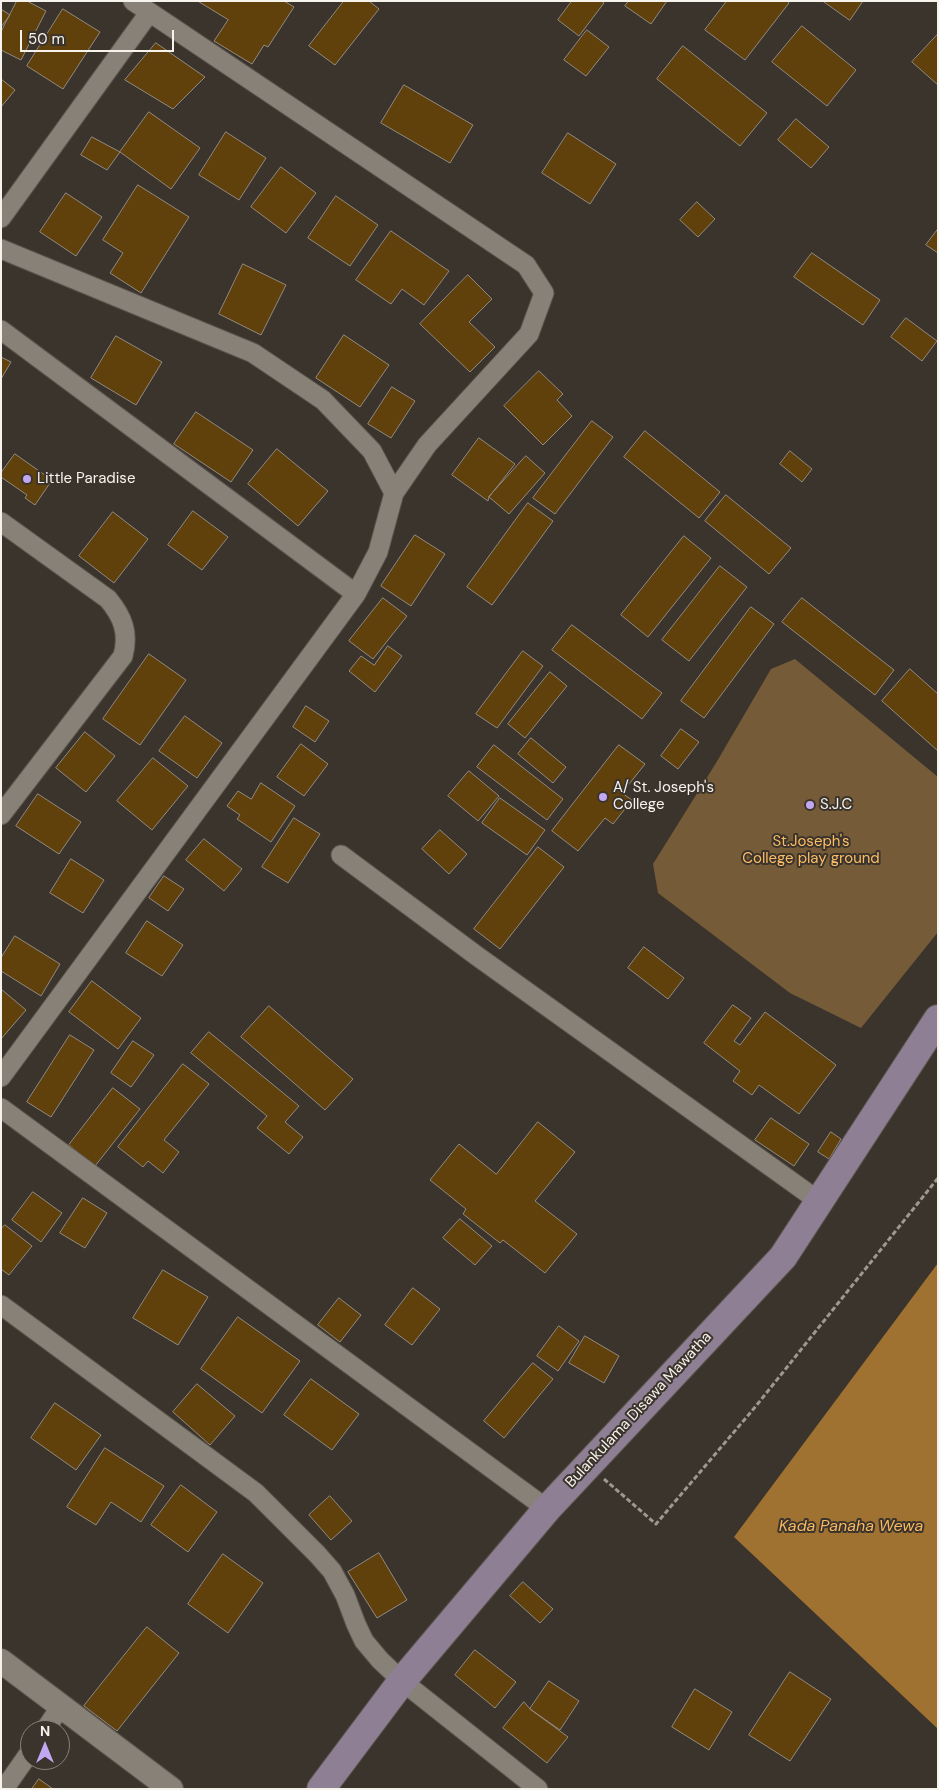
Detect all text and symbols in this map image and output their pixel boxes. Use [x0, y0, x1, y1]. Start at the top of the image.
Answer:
scale bar [22, 20, 176, 52]
text: 50 m [28, 29, 65, 49]
place label: Little Paradise [37, 470, 135, 488]
marker: Little Paradise [21, 473, 33, 485]
place label: A/ St. Joseph's College [613, 779, 714, 814]
marker: A/ St. Joseph's College [597, 791, 609, 803]
place label: S.J.C [820, 796, 852, 814]
marker: S.J.C [804, 799, 816, 811]
park label: St.Joseph's College play ground [742, 833, 880, 868]
street label: Bulankulama Disawa Mawatha [562, 1328, 716, 1492]
water label: Kada Panaha Wewa [779, 1517, 923, 1537]
north arrow [20, 1720, 70, 1770]
text: N [40, 1722, 50, 1740]

